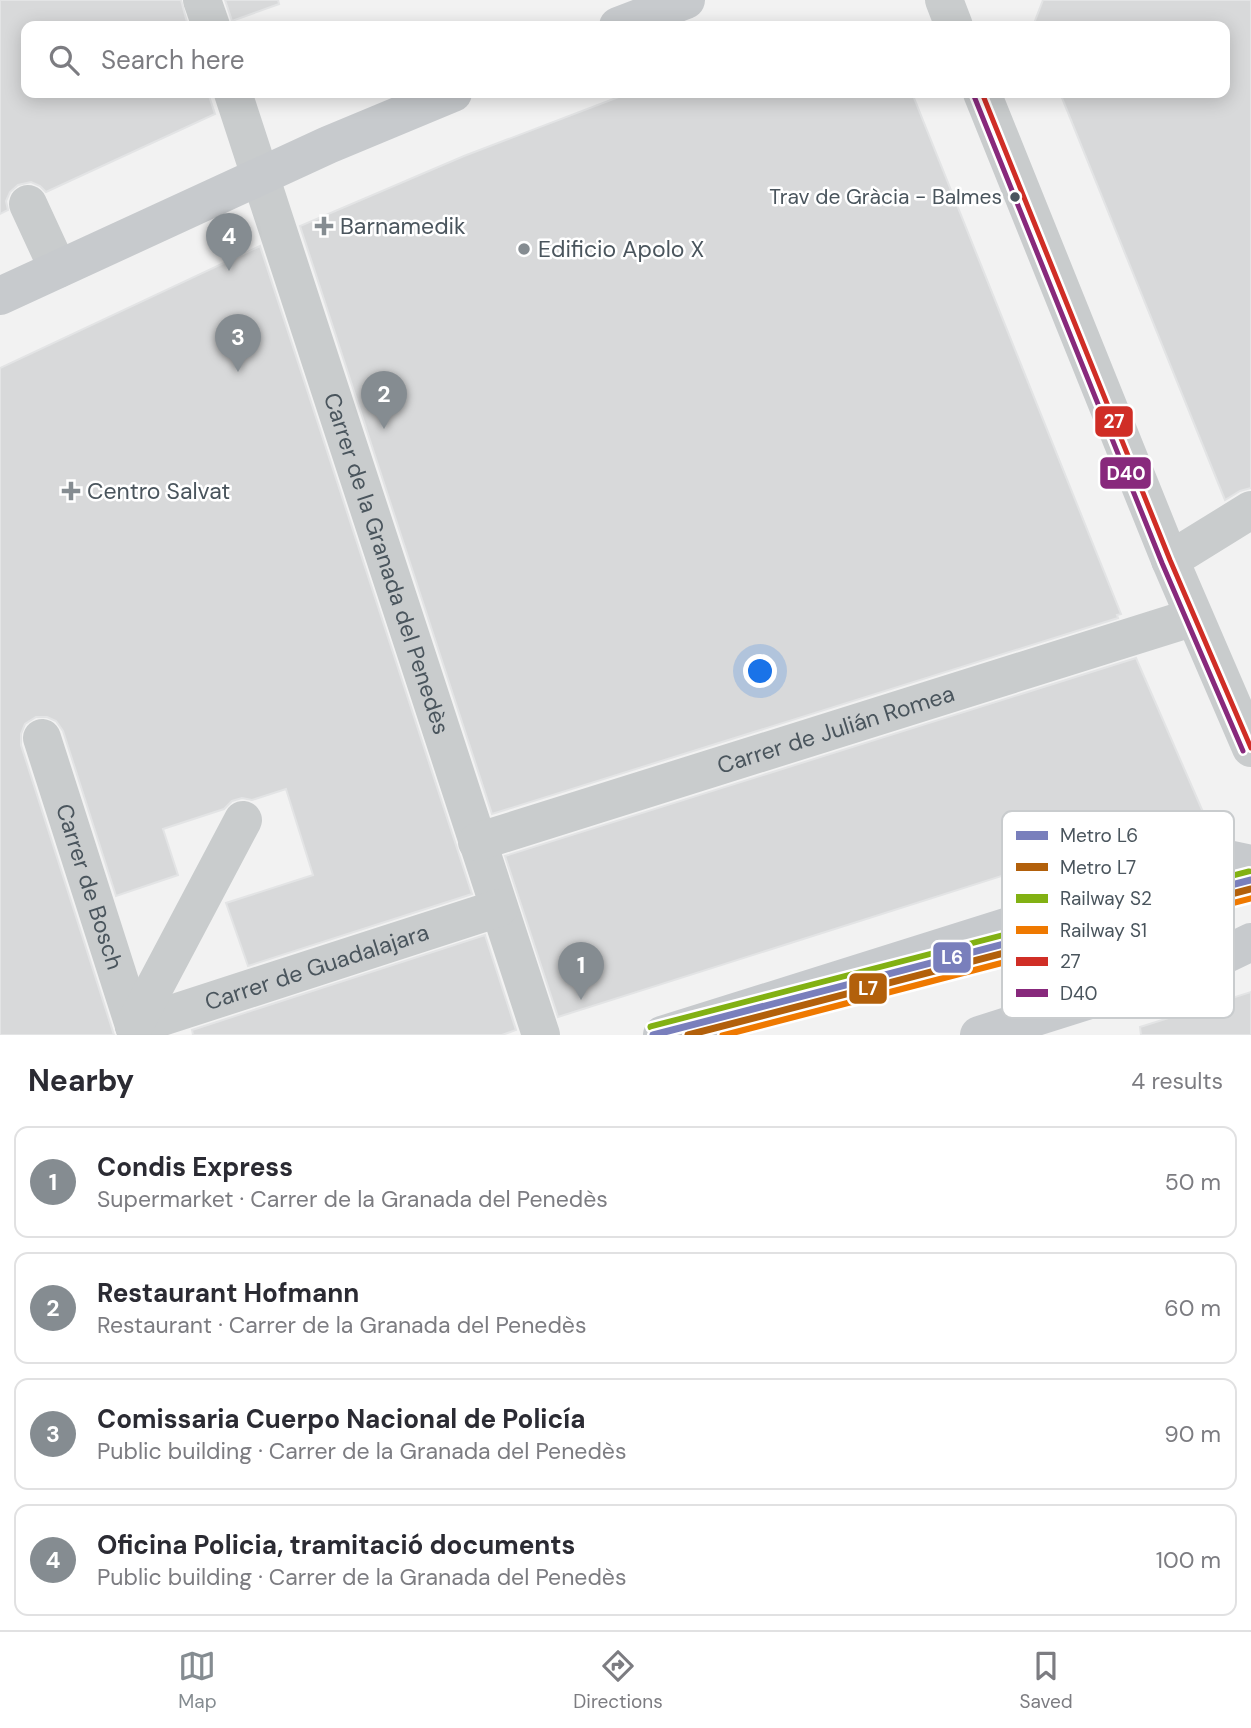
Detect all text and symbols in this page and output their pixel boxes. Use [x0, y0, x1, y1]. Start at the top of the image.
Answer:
search box [21, 21, 1230, 98]
icon: search [45, 41, 83, 79]
text: Search here [101, 43, 244, 77]
place label: Trav de Gràcia - Balmes [769, 183, 1002, 211]
marker: Trav de Gràcia - Balmes [1008, 190, 1022, 204]
place label: Barnamedik [340, 211, 466, 241]
pin: 4 [206, 213, 252, 271]
marker: Barnamedik [314, 216, 334, 236]
place label: Edificio Apolo X [538, 234, 704, 264]
marker: Edificio Apolo X [516, 241, 532, 257]
pin: 3 [215, 314, 261, 372]
pin: 2 [361, 371, 407, 429]
street label: Carrer de la Granada del Penedès [317, 389, 457, 738]
line badge: 27 [1094, 405, 1134, 438]
text: 27 [1103, 409, 1125, 434]
line badge: D40 [1099, 456, 1152, 490]
text: D40 [1106, 461, 1146, 486]
place label: Centro Salvat [87, 476, 230, 506]
marker: Centro Salvat [61, 481, 81, 501]
your location [743, 654, 777, 688]
street label: Carrer de Julián Romea [713, 678, 958, 781]
street label: Carrer de Bosch [49, 800, 130, 973]
legend [1002, 811, 1234, 1018]
text: Metro L6 [1060, 823, 1138, 848]
text: Metro L7 [1060, 855, 1136, 880]
text: Railway S2 [1060, 886, 1152, 911]
street label: Carrer de Guadalajara [201, 917, 433, 1017]
text: Railway S1 [1060, 918, 1147, 943]
line badge: L6 [932, 941, 972, 974]
pin: 1 [558, 942, 604, 1000]
text: L6 [941, 945, 963, 970]
text: 27 [1060, 949, 1081, 974]
line badge: L7 [848, 972, 888, 1005]
text: L7 [858, 976, 878, 1001]
text: D40 [1060, 981, 1098, 1006]
text: Nearby [28, 1061, 134, 1100]
text: 4 results [1131, 1066, 1223, 1096]
text: Condis Express [97, 1150, 293, 1184]
text: 1 [49, 1167, 57, 1197]
text: 50 m [1165, 1167, 1221, 1197]
text: Supermarket · Carrer de la Granada del Penedès [97, 1184, 608, 1214]
text: Restaurant Hofmann [97, 1276, 359, 1310]
text: 2 [46, 1293, 60, 1323]
text: 60 m [1164, 1293, 1221, 1323]
text: Restaurant · Carrer de la Granada del Penedès [97, 1310, 586, 1340]
text: Comissaria Cuerpo Nacional de Policía [97, 1402, 585, 1436]
text: 3 [46, 1419, 60, 1449]
text: 90 m [1164, 1419, 1221, 1449]
text: Public building · Carrer de la Granada del Penedès [97, 1436, 626, 1466]
text: Oficina Policia, tramitació documents [97, 1528, 575, 1562]
text: 4 [46, 1545, 60, 1575]
text: 100 m [1156, 1545, 1221, 1575]
text: Public building · Carrer de la Granada del Penedès [97, 1562, 626, 1592]
tab: Map [178, 1647, 217, 1714]
tab: Directions [573, 1647, 663, 1714]
tab: Saved [1019, 1647, 1073, 1714]

